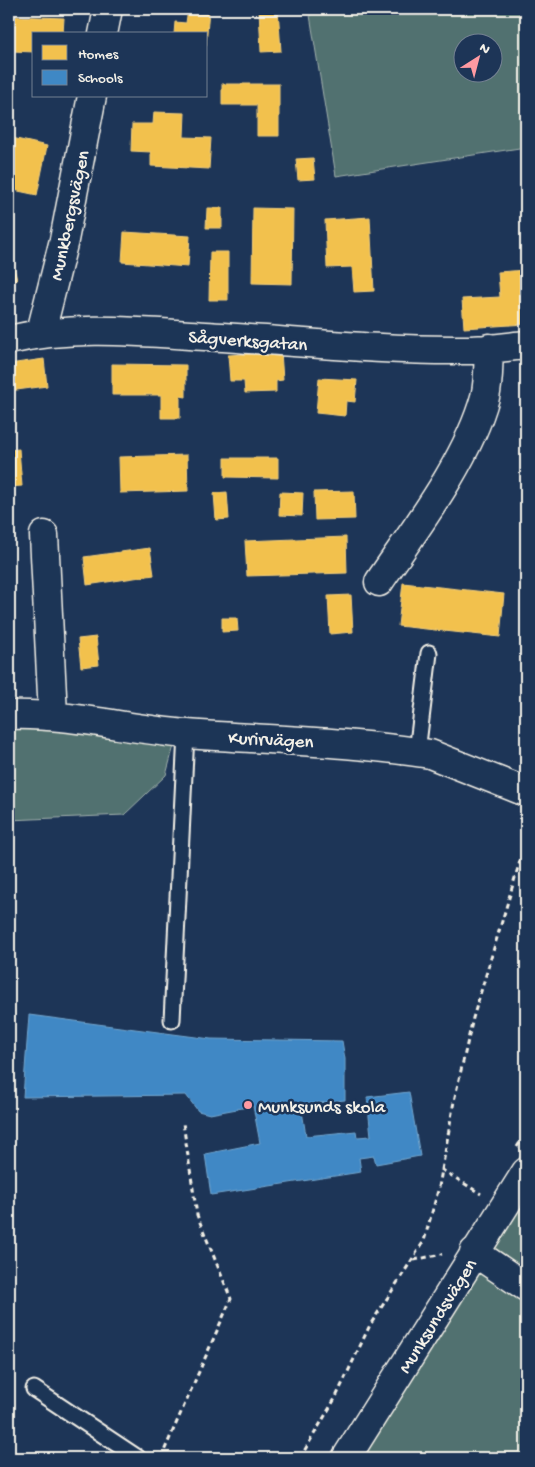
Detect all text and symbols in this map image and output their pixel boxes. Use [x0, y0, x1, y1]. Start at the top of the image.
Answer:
legend [32, 32, 208, 98]
north arrow [452, 32, 502, 82]
text: N [475, 40, 493, 59]
text: Homes [78, 46, 119, 64]
text: Schools [78, 70, 123, 88]
street label: Munkbergsvägen [46, 149, 96, 283]
street label: Sågverksgatan [187, 327, 308, 358]
street label: Kurirvägen [228, 728, 314, 755]
place label: Munksunds skola [258, 1097, 387, 1120]
marker: Munksunds skola [242, 1099, 254, 1111]
street label: Munksundsvägen [394, 1255, 483, 1379]

